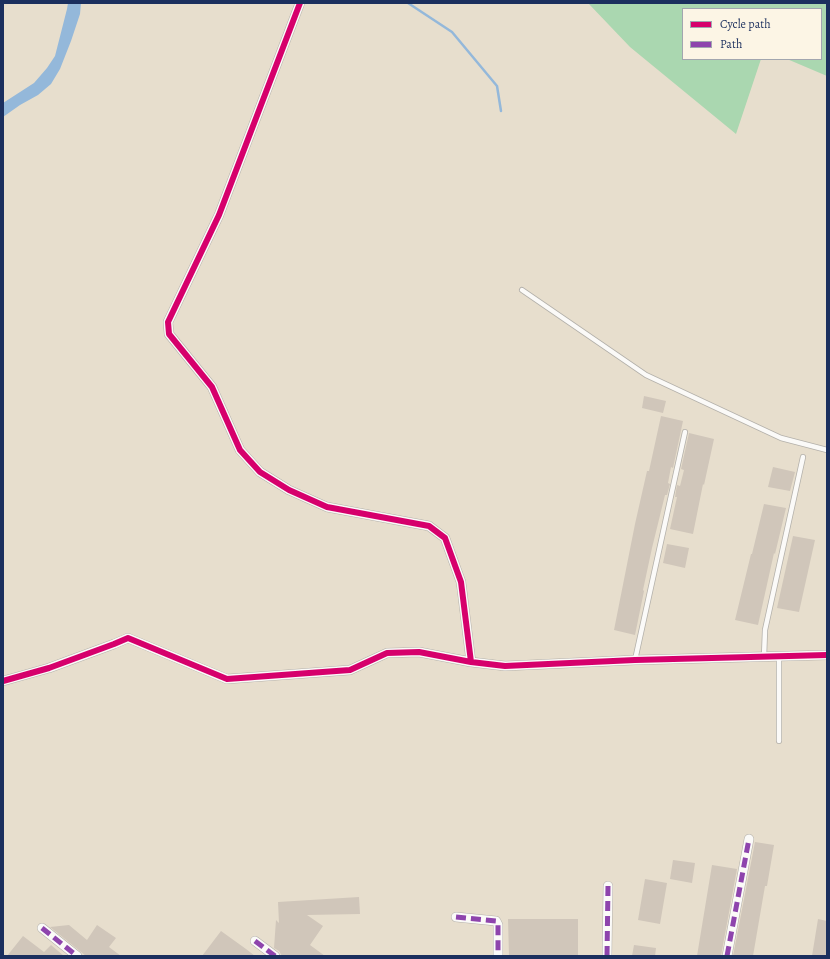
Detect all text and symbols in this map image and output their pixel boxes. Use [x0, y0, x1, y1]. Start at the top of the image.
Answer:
legend [682, 8, 822, 60]
text: Cycle path [720, 16, 771, 32]
text: Path [720, 36, 742, 52]

